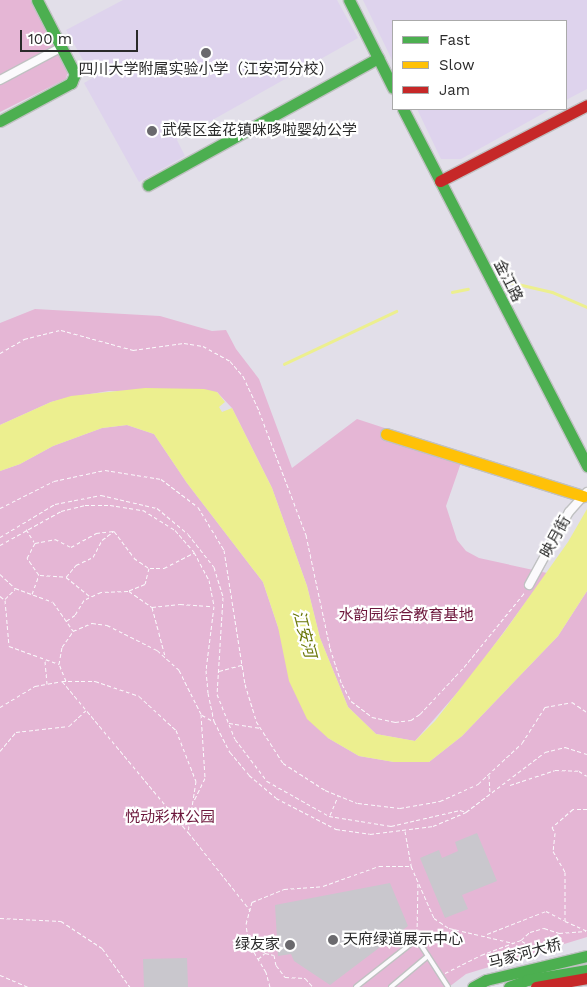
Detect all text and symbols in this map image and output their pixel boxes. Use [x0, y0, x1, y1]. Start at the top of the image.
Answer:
scale bar [22, 20, 140, 52]
legend [392, 20, 567, 110]
text: 100 m [28, 30, 72, 48]
text: Fast [439, 31, 470, 49]
marker: 四川大学附属实验小学（江安河分校） [200, 47, 212, 59]
text: Slow [439, 56, 475, 74]
place label: 四川大学附属实验小学（江安河分校） [79, 61, 333, 79]
text: Jam [439, 81, 470, 99]
place label: 武侯区金花镇咪哆啦婴幼公学 [162, 122, 357, 140]
marker: 武侯区金花镇咪哆啦婴幼公学 [146, 125, 158, 137]
street label: 金江路 [490, 257, 526, 305]
street label: 映月街 [537, 513, 575, 561]
park label: 水韵园综合教育基地 [339, 607, 473, 625]
water label: 江安河 [289, 608, 319, 660]
park label: 悦动彩林公园 [125, 809, 215, 827]
place label: 天府绿道展示中心 [343, 931, 463, 949]
marker: 天府绿道展示中心 [327, 934, 339, 946]
place label: 绿友家 [235, 936, 280, 954]
street label: 马家河大桥 [486, 936, 564, 972]
marker: 绿友家 [284, 939, 296, 951]

